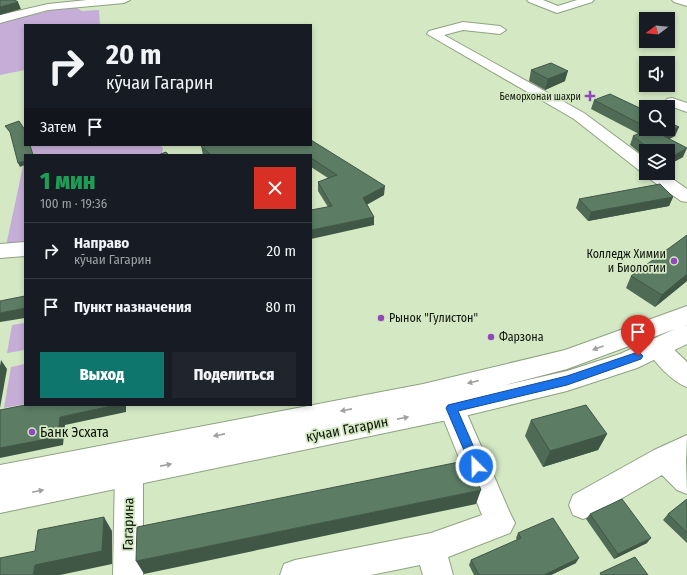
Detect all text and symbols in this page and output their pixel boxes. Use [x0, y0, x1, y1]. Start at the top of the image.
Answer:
north arrow [639, 12, 675, 48]
map controls [639, 12, 675, 180]
text: 20 m [106, 38, 161, 71]
icon: right [40, 40, 92, 92]
button: sound [639, 56, 675, 92]
text: кӯчаи Гагарин [106, 72, 213, 94]
marker: Беморхонаи шахри [584, 90, 596, 102]
place label: Беморхонаи шахри [500, 91, 581, 103]
button: search [639, 100, 675, 136]
icon: arrive [84, 116, 106, 138]
text: Затем [40, 118, 76, 136]
button: layers [639, 144, 675, 180]
text: 1 мин [40, 167, 95, 195]
button: close [254, 167, 296, 209]
text: 100 m · 19:36 [40, 196, 107, 211]
text: Направо [74, 234, 129, 252]
icon: right [40, 240, 62, 262]
text: 20 m [267, 242, 296, 260]
place label: Колледж Химии и Биологии [586, 247, 666, 275]
text: кӯчаи Гагарин [74, 252, 152, 267]
marker: Колледж Химии и Биологии [669, 256, 679, 266]
icon: arrive [40, 296, 62, 318]
text: Пункт назначения [74, 298, 192, 316]
text: 80 m [266, 298, 296, 316]
place label: Рынок "Гулистон" [389, 311, 478, 325]
marker: Рынок "Гулистон" [376, 313, 386, 323]
pin [621, 315, 655, 356]
icon: arrive [627, 321, 649, 343]
place label: Фарзона [499, 330, 544, 344]
marker: Фарзона [486, 332, 496, 342]
one-way arrow [592, 345, 604, 351]
button: Выход [40, 352, 164, 398]
button: Поделиться [172, 352, 296, 398]
one-way arrow [467, 380, 479, 386]
one-way arrow [340, 407, 352, 413]
street label: кӯчаи Гагарин [304, 413, 390, 446]
one-way arrow [397, 414, 409, 420]
place label: Банк Эсхата [40, 424, 109, 441]
marker: Банк Эсхата [27, 427, 37, 437]
one-way arrow [213, 433, 225, 439]
position arrow [455, 445, 497, 487]
one-way arrow [159, 462, 172, 468]
one-way arrow [32, 488, 44, 494]
street label: Гагарина [120, 497, 137, 551]

